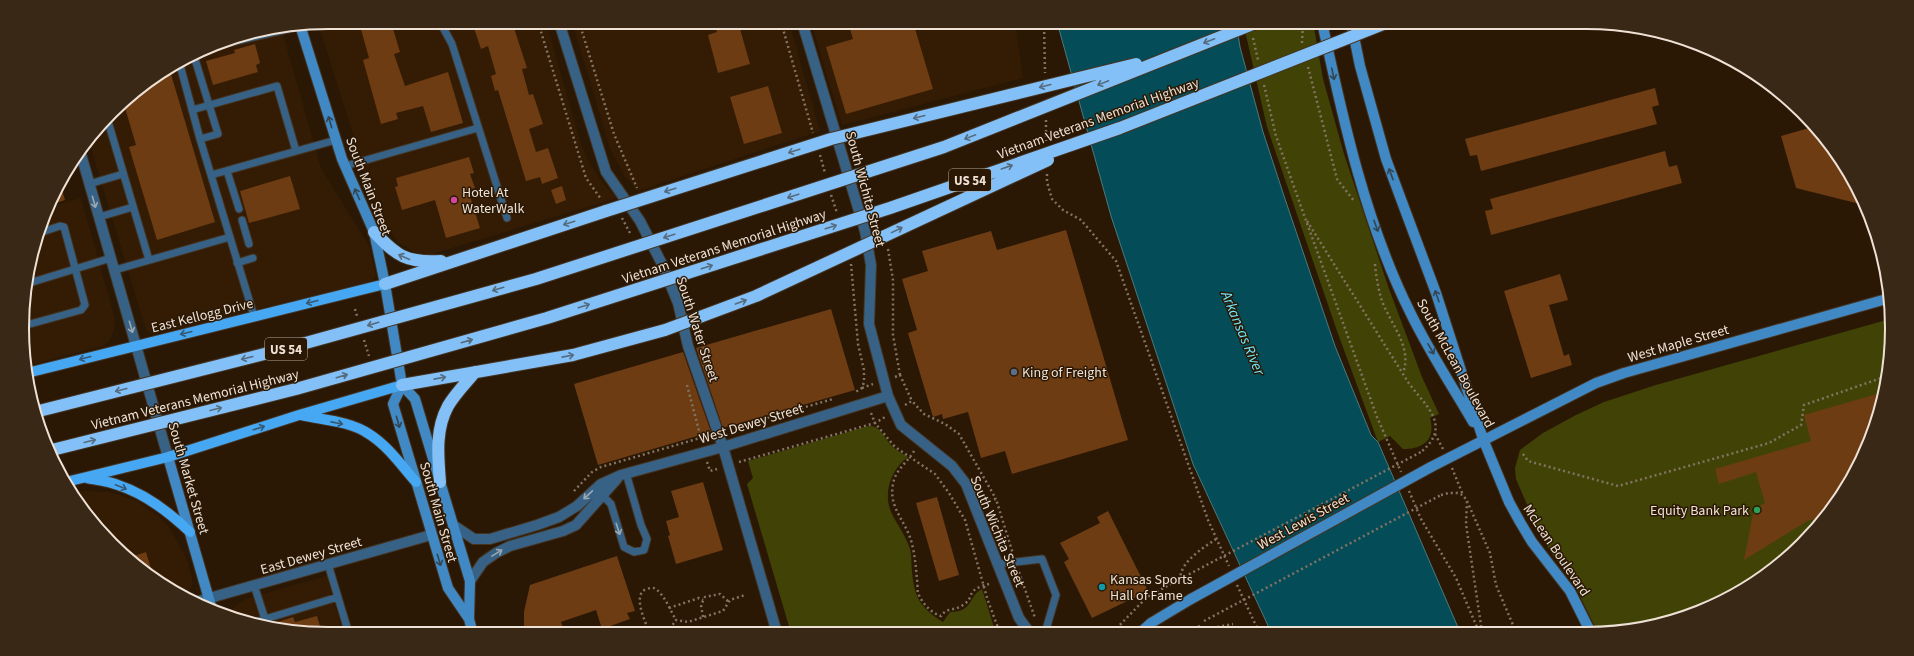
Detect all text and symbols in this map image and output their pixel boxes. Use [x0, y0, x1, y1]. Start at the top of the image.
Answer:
one-way arrow [1203, 38, 1215, 46]
one-way arrow [1329, 67, 1337, 80]
street label: Vietnam Veterans Memorial Highway [995, 73, 1202, 165]
one-way arrow [1098, 80, 1110, 88]
one-way arrow [1039, 83, 1052, 90]
one-way arrow [913, 114, 926, 121]
one-way arrow [326, 116, 333, 129]
street label: South Wichita Street [840, 129, 890, 250]
street label: South Main Street [340, 134, 396, 239]
one-way arrow [964, 134, 976, 142]
one-way arrow [787, 148, 800, 155]
one-way arrow [1001, 163, 1014, 170]
one-way arrow [1387, 168, 1395, 180]
road number: US 54 [949, 169, 991, 191]
place label: Hotel At WaterWalk [462, 183, 524, 219]
one-way arrow [663, 187, 676, 194]
one-way arrow [353, 188, 360, 200]
one-way arrow [787, 193, 800, 200]
one-way arrow [91, 195, 98, 208]
marker: Hotel At WaterWalk [449, 195, 459, 205]
street label: Vietnam Veterans Memorial Highway [620, 204, 829, 289]
one-way arrow [1372, 219, 1380, 231]
one-way arrow [562, 220, 575, 227]
one-way arrow [825, 223, 838, 230]
one-way arrow [891, 226, 903, 233]
one-way arrow [663, 233, 676, 240]
one-way arrow [399, 252, 411, 260]
one-way arrow [701, 263, 714, 270]
street label: South Water Street [671, 274, 724, 385]
one-way arrow [492, 286, 505, 293]
water label: Arkansas River [1215, 287, 1270, 379]
one-way arrow [1433, 289, 1440, 302]
street label: East Kellogg Drive [149, 294, 255, 338]
street label: South McLean Boulevard [1411, 295, 1499, 432]
one-way arrow [735, 297, 747, 305]
one-way arrow [306, 299, 319, 306]
one-way arrow [577, 302, 590, 309]
one-way arrow [128, 320, 135, 333]
street label: West Maple Street [1625, 320, 1731, 368]
one-way arrow [367, 321, 380, 328]
one-way arrow [180, 330, 193, 337]
one-way arrow [460, 337, 473, 344]
road number: US 54 [265, 338, 307, 360]
one-way arrow [1427, 343, 1435, 355]
one-way arrow [561, 351, 574, 359]
one-way arrow [79, 355, 92, 362]
one-way arrow [241, 355, 254, 363]
place label: King of Freight [1022, 363, 1107, 383]
street label: Vietnam Veterans Memorial Highway [89, 364, 302, 435]
marker: King of Freight [1009, 367, 1019, 377]
one-way arrow [335, 372, 348, 379]
one-way arrow [433, 374, 446, 382]
one-way arrow [115, 387, 128, 394]
street label: West Dewey Street [697, 399, 806, 449]
one-way arrow [209, 405, 222, 412]
one-way arrow [395, 415, 402, 428]
one-way arrow [330, 419, 343, 427]
street label: South Market Street [162, 420, 214, 537]
one-way arrow [252, 424, 265, 431]
one-way arrow [83, 436, 96, 444]
street label: South Main Street [414, 460, 462, 565]
street label: South Wichita Street [965, 473, 1030, 590]
one-way arrow [115, 483, 127, 491]
street label: West Lewis Street [1254, 488, 1353, 555]
one-way arrow [583, 490, 593, 500]
street label: McLean Boulevard [1518, 500, 1594, 601]
place label: Equity Bank Park [1650, 501, 1749, 521]
marker: Equity Bank Park [1752, 505, 1762, 515]
one-way arrow [615, 522, 622, 535]
street label: East Dewey Street [258, 532, 365, 580]
one-way arrow [491, 549, 503, 557]
one-way arrow [436, 553, 443, 566]
place label: Kansas Sports Hall of Fame [1110, 570, 1193, 606]
marker: Kansas Sports Hall of Fame [1097, 582, 1107, 592]

